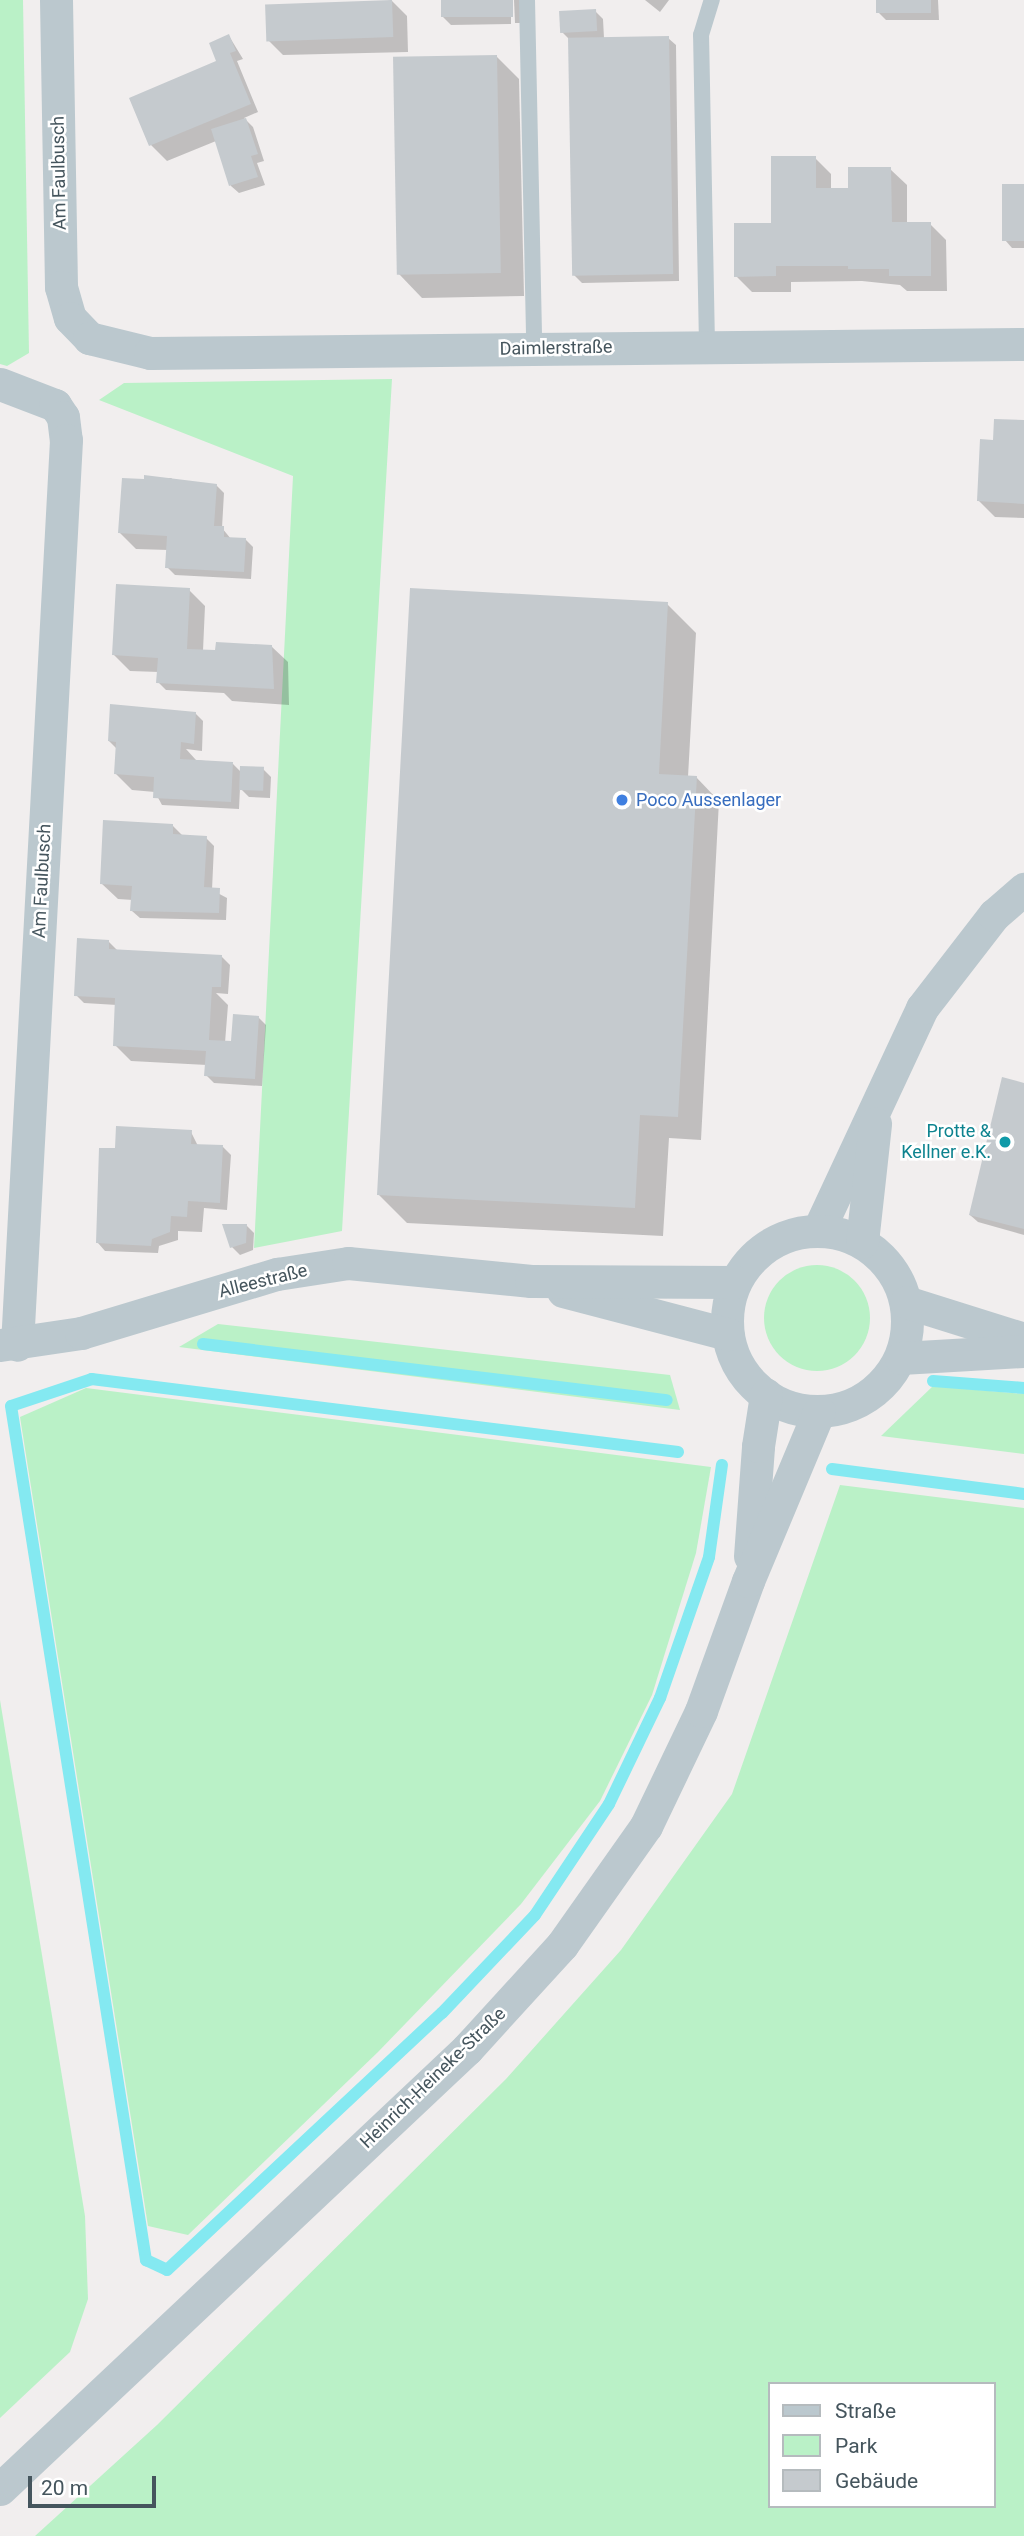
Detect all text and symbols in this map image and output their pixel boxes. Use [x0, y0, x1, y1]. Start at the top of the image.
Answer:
street label: Am Faulbusch [47, 116, 71, 230]
street label: Daimlerstraße [499, 336, 613, 360]
place label: Poco Aussenlager [636, 789, 781, 811]
marker: Poco Aussenlager [614, 792, 630, 808]
street label: Am Faulbusch [28, 823, 56, 939]
place label: Protte & Kellner e.K. [901, 1121, 991, 1164]
marker: Protte & Kellner e.K. [997, 1134, 1013, 1150]
street label: Alleestraße [216, 1260, 310, 1302]
street label: Heinrich-Heineke-Straße [356, 2003, 510, 2153]
legend [768, 2382, 996, 2508]
text: Straße [835, 2399, 896, 2423]
text: Park [835, 2434, 877, 2458]
scale bar [32, 2462, 159, 2506]
text: Gebäude [835, 2469, 918, 2493]
text: 20 m [41, 2476, 88, 2500]

